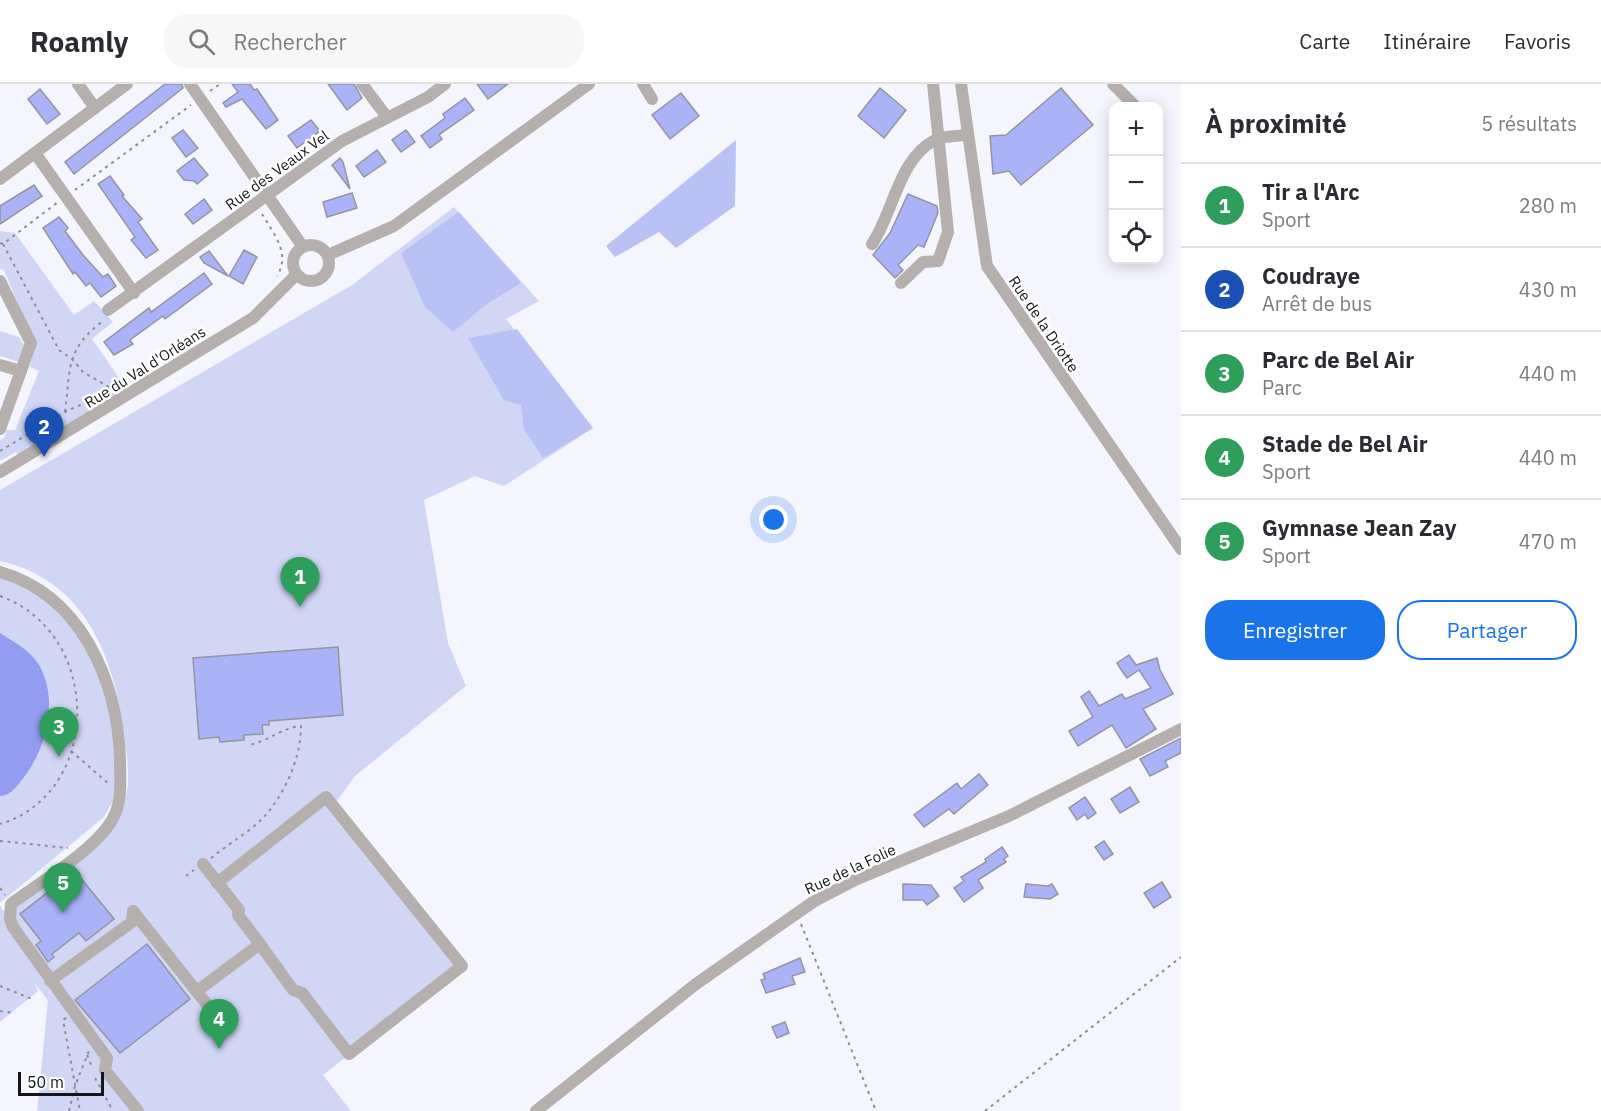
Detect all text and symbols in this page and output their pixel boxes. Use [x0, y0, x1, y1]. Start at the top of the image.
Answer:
search box [164, 14, 584, 68]
text: Roamly [30, 23, 128, 60]
icon: search [185, 25, 218, 58]
text: Rechercher [233, 27, 347, 56]
text: Carte [1299, 27, 1350, 55]
text: Itinéraire [1383, 27, 1471, 55]
text: Favoris [1504, 27, 1571, 55]
map controls [1109, 102, 1163, 264]
button: + [1109, 102, 1163, 156]
text: À proximité [1205, 106, 1347, 140]
text: 5 résultats [1481, 110, 1577, 137]
street label: Rue des Veaux Vel [222, 126, 332, 214]
button: − [1109, 156, 1163, 210]
text: Tir a l'Arc [1262, 177, 1360, 206]
text: 1 [1219, 192, 1231, 219]
text: 280 m [1519, 192, 1577, 219]
text: Sport [1262, 206, 1311, 233]
button: locate [1109, 210, 1163, 264]
text: Coudraye [1262, 261, 1360, 290]
street label: Rue de la Driotte [1005, 272, 1083, 376]
text: 2 [1219, 276, 1231, 303]
text: 430 m [1519, 276, 1577, 303]
text: Arrêt de bus [1262, 290, 1372, 317]
street label: Rue du Val d'Orléans [81, 322, 209, 412]
text: Parc de Bel Air [1262, 345, 1414, 374]
text: 3 [1219, 360, 1231, 387]
text: 440 m [1519, 360, 1577, 387]
text: Parc [1262, 374, 1302, 401]
pin: 2 [24, 408, 63, 457]
text: Stade de Bel Air [1262, 429, 1428, 458]
text: 4 [1219, 444, 1231, 471]
text: 440 m [1519, 444, 1577, 471]
text: Sport [1262, 458, 1311, 485]
your location [759, 505, 788, 534]
text: Gymnase Jean Zay [1262, 513, 1456, 542]
text: 5 [1219, 528, 1231, 555]
text: 470 m [1519, 528, 1577, 555]
text: Sport [1262, 542, 1311, 569]
pin: 1 [280, 558, 320, 607]
button: Enregistrer [1205, 600, 1385, 660]
button: Partager [1397, 600, 1577, 660]
pin: 3 [40, 708, 78, 757]
street label: Rue de la Folie [801, 840, 899, 898]
pin: 5 [44, 864, 82, 913]
pin: 4 [200, 1000, 238, 1049]
scale bar [18, 1069, 104, 1096]
text: 50 m [27, 1072, 64, 1092]

